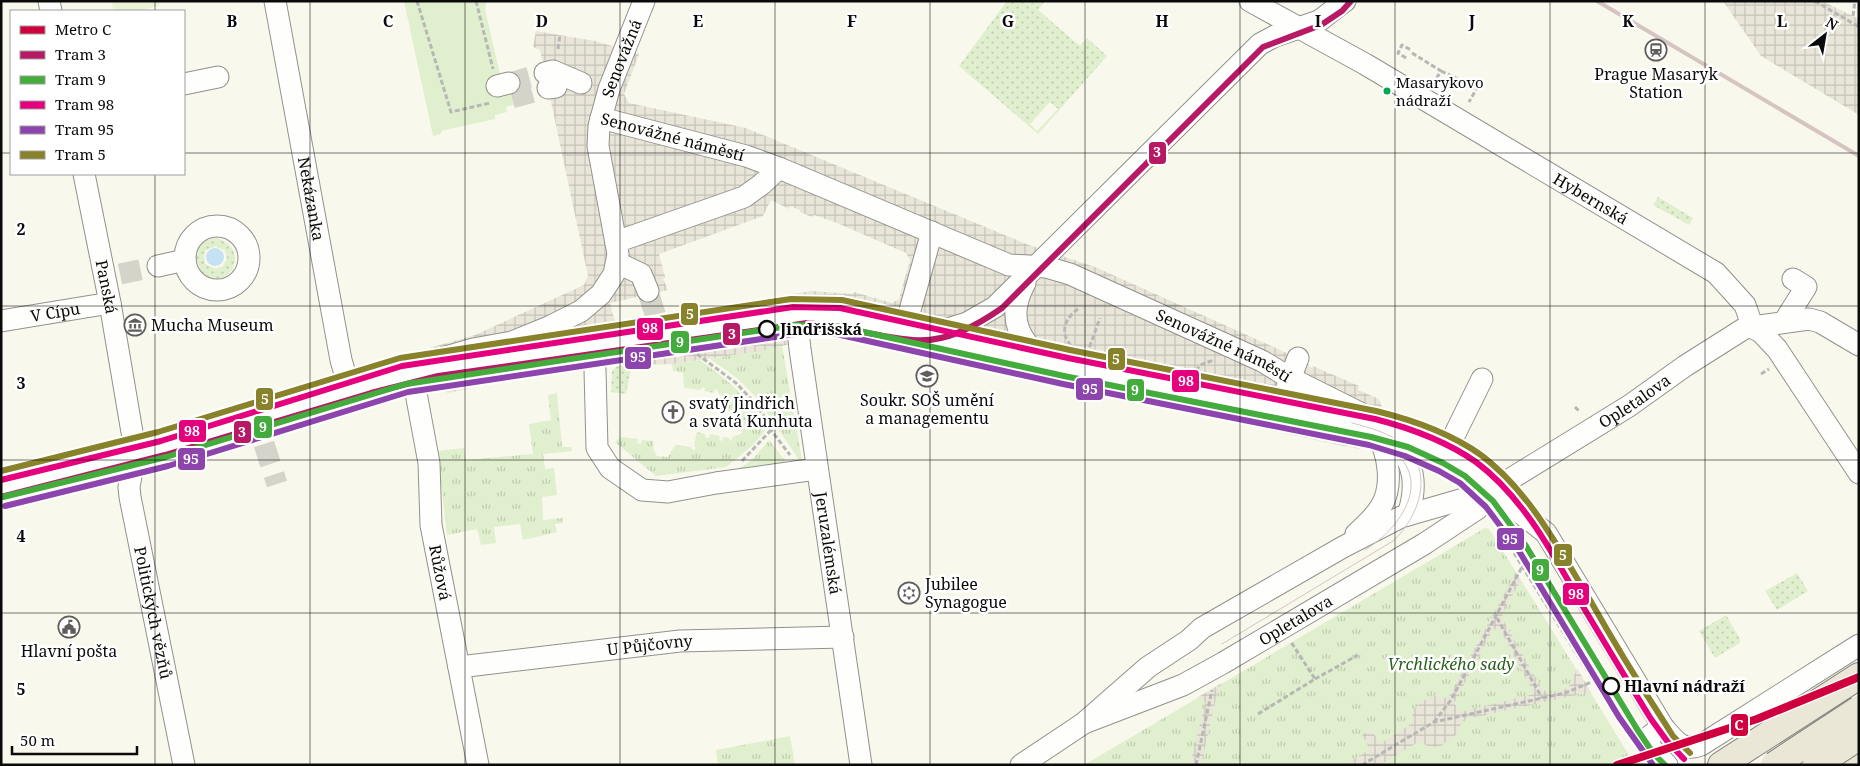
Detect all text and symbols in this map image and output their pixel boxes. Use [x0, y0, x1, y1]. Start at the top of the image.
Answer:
legend [10, 10, 185, 175]
text: B [227, 10, 238, 32]
text: C [383, 10, 394, 32]
text: D [536, 10, 548, 32]
text: E [693, 10, 703, 32]
text: F [847, 10, 857, 32]
text: G [1002, 10, 1014, 32]
text: H [1155, 10, 1169, 32]
text: I [1315, 10, 1321, 32]
text: J [1468, 10, 1476, 32]
text: K [1622, 10, 1634, 32]
text: L [1777, 10, 1787, 32]
north arrow [1800, 10, 1850, 60]
text: N [1822, 12, 1842, 34]
street label: Senovážná [596, 16, 647, 100]
text: Metro C [55, 19, 111, 39]
station icon: Prague Masaryk Station [1644, 38, 1668, 62]
text: Tram 3 [55, 44, 106, 64]
place label: Prague Masaryk Station [1594, 63, 1718, 103]
text: Tram 9 [55, 69, 106, 89]
place label: Masarykovo nádraží [1396, 72, 1484, 110]
marker: Masarykovo nádraží [1382, 86, 1392, 96]
text: Tram 98 [55, 94, 114, 114]
street label: Senovážné náměstí [599, 107, 747, 166]
text: Tram 95 [55, 119, 114, 139]
line badge: 3 [1148, 141, 1167, 165]
text: 3 [1153, 142, 1161, 161]
text: Tram 5 [55, 144, 106, 164]
street label: Nekázanka [293, 155, 330, 243]
street label: Hybernská [1549, 168, 1632, 229]
text: 2 [16, 218, 26, 240]
street label: Panská [91, 258, 123, 315]
street label: V Cípu [29, 297, 82, 327]
line badge: 5 [680, 302, 699, 326]
street label: Senovážné náměstí [1153, 303, 1295, 387]
text: 5 [686, 304, 694, 323]
museum icon: Mucha Museum [123, 313, 147, 337]
place label: Mucha Museum [151, 314, 274, 336]
line badge: 98 [636, 317, 664, 341]
text: 98 [642, 318, 658, 337]
place label: Jindřišská [779, 318, 863, 340]
marker: Jindřišská [758, 320, 776, 338]
line badge: 3 [722, 322, 741, 346]
text: 3 [728, 324, 736, 343]
line badge: 9 [670, 330, 690, 354]
text: 9 [676, 332, 684, 351]
line badge: 95 [624, 346, 652, 370]
text: 95 [630, 347, 646, 366]
line badge: 5 [1107, 347, 1126, 371]
text: 5 [1112, 349, 1120, 368]
school or university icon: Soukr. SOŠ umění a managementu [915, 364, 939, 388]
line badge: 98 [1171, 369, 1200, 393]
street label: Opletalova [1594, 369, 1675, 433]
text: 98 [1178, 371, 1194, 390]
text: 3 [16, 372, 26, 394]
line badge: 95 [1075, 377, 1104, 401]
line badge: 9 [1126, 378, 1145, 402]
text: 95 [1082, 379, 1098, 398]
text: 9 [1131, 380, 1139, 399]
line badge: 5 [255, 387, 274, 411]
text: 5 [261, 389, 269, 408]
place label: Soukr. SOŠ umění a managementu [860, 389, 994, 429]
place label: svatý Jindřich a svatá Kunhuta [689, 392, 813, 432]
church icon: svatý Jindřich a svatá Kunhuta [661, 400, 685, 424]
line badge: 9 [253, 415, 273, 439]
text: 9 [259, 417, 267, 436]
line badge: 98 [178, 419, 207, 443]
line badge: 3 [233, 420, 252, 444]
text: 98 [184, 421, 200, 440]
text: 3 [238, 422, 246, 441]
line badge: 95 [177, 447, 206, 471]
text: 95 [183, 449, 199, 468]
street label: Jeruzalémská [810, 489, 847, 596]
text: 4 [16, 525, 26, 547]
line badge: 95 [1496, 527, 1525, 551]
text: 95 [1502, 529, 1518, 548]
street label: Růžová [424, 543, 457, 602]
line badge: 5 [1553, 543, 1573, 567]
street label: Politických vězňů [129, 544, 177, 681]
text: 5 [1559, 545, 1567, 564]
line badge: 9 [1531, 558, 1550, 582]
text: 9 [1536, 560, 1544, 579]
place label: Jubilee Synagogue [924, 573, 1007, 613]
synagogue icon: Jubilee Synagogue [897, 581, 921, 605]
line badge: 98 [1562, 582, 1590, 606]
text: 98 [1568, 584, 1584, 603]
street label: Opletalova [1255, 590, 1337, 650]
public building icon: Hlavní pošta [57, 615, 81, 639]
street label: U Půjčovny [606, 630, 694, 661]
place label: Hlavní pošta [21, 640, 117, 662]
park label: Vrchlického sady [1388, 653, 1514, 675]
place label: Hlavní nádraží [1624, 675, 1745, 697]
marker: Hlavní nádraží [1602, 677, 1620, 695]
text: 5 [16, 678, 26, 700]
line badge: C [1730, 713, 1749, 737]
text: C [1734, 715, 1744, 734]
scale bar [12, 724, 138, 756]
text: 50 m [20, 730, 55, 750]

